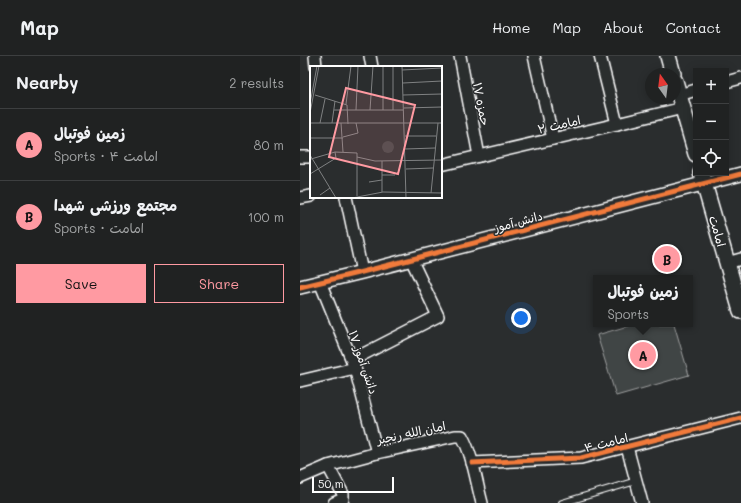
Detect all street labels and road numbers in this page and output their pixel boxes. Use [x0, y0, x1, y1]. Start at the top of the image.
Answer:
street label: حمزه ۱۷ [470, 81, 494, 127]
street label: امامت ۲ [536, 111, 582, 137]
street label: دانش آموز [491, 207, 544, 235]
street label: امامت [706, 214, 730, 248]
street label: دانش آموز ۱۷ [346, 328, 382, 396]
street label: امان الله رنجبر [374, 417, 447, 448]
street label: امامت ۴ [582, 429, 630, 455]

